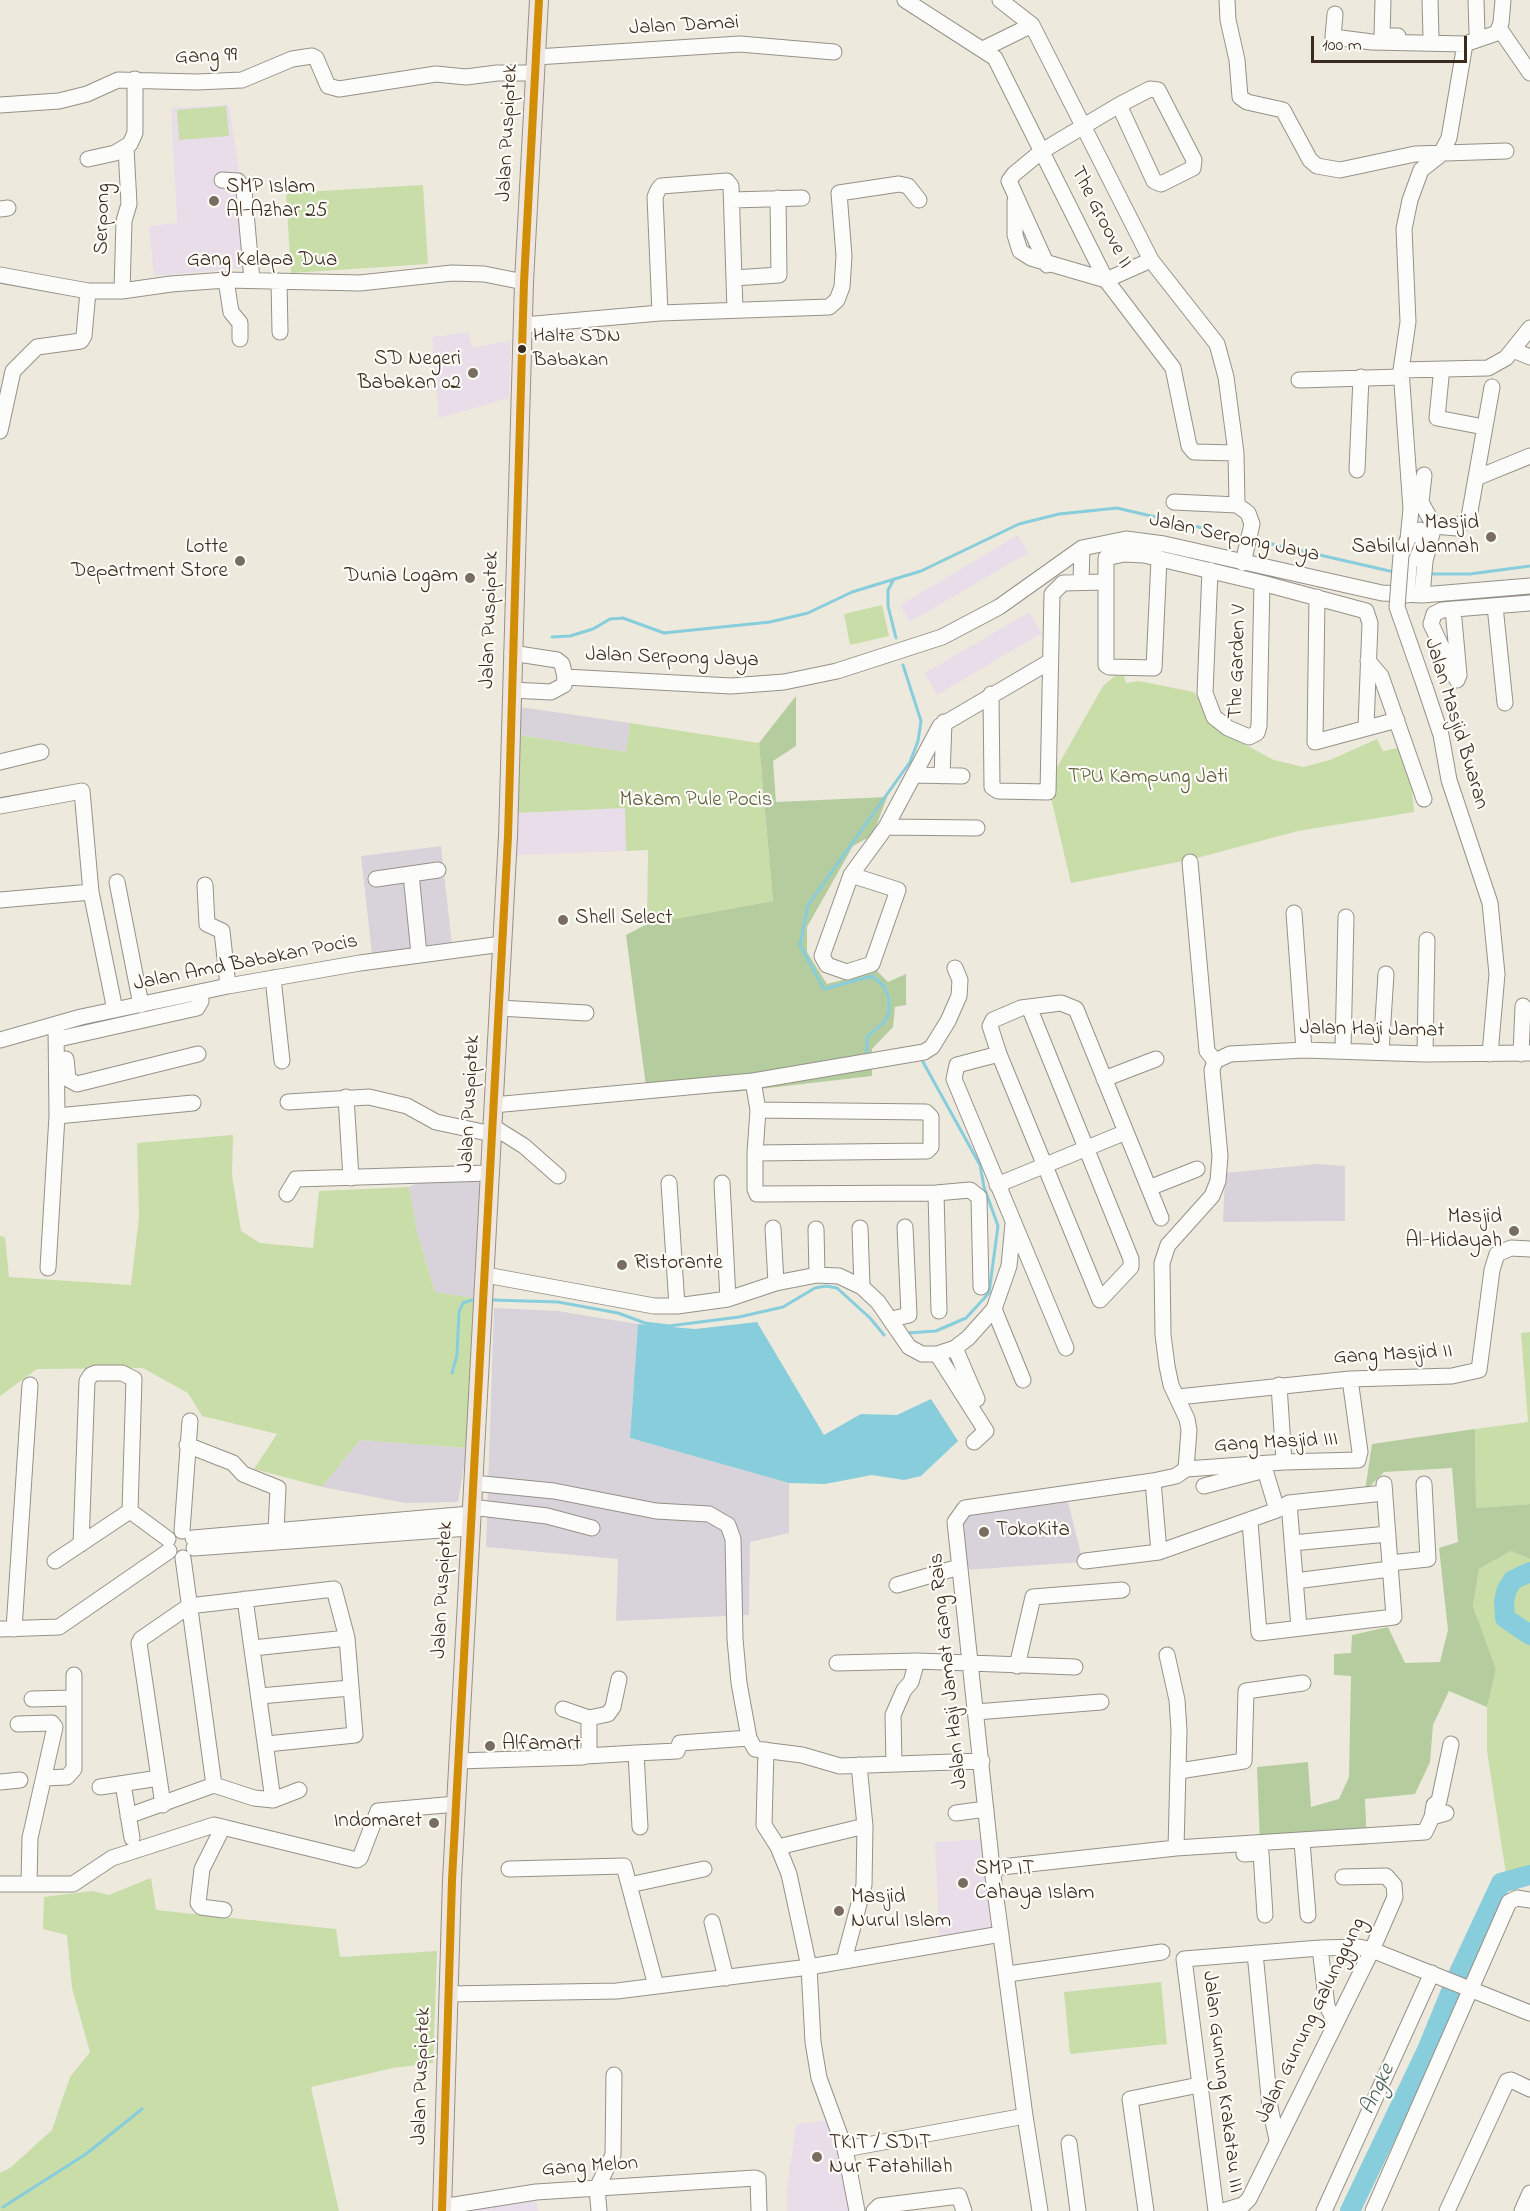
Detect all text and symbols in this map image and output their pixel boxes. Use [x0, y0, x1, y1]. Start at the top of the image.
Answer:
street label: Jalan Damai [628, 12, 740, 42]
scale bar [1314, 24, 1470, 62]
text: 100 m [1322, 33, 1362, 59]
street label: Gang 99 [174, 44, 238, 72]
street label: Jalan Puspiptek [493, 63, 525, 203]
street label: The Groove II [1063, 163, 1137, 273]
place label: SMP Islam Al-Azhar 25 [226, 176, 328, 226]
street label: Serpong [90, 183, 118, 255]
marker: SMP Islam Al-Azhar 25 [207, 194, 221, 208]
street label: Gang Kelapa Dua [187, 249, 337, 275]
place label: Halte SDN Babakan [533, 326, 620, 373]
marker: Halte SDN Babakan [516, 343, 528, 355]
place label: SD Negeri Babakan 02 [357, 348, 461, 398]
marker: SD Negeri Babakan 02 [466, 366, 480, 380]
street label: Jalan Serpong Jaya [1147, 509, 1321, 569]
place label: Masjid Sabilul Jannah [1351, 512, 1479, 562]
marker: Masjid Sabilul Jannah [1484, 530, 1498, 544]
place label: Lotte Department Store [71, 536, 228, 586]
street label: Jalan Puspiptek [476, 551, 506, 689]
marker: Lotte Department Store [233, 554, 247, 568]
place label: Dunia Logam [344, 565, 458, 591]
marker: Dunia Logam [463, 571, 477, 585]
street label: The Garden V [1224, 604, 1254, 720]
street label: Jalan Masjid Buaran [1417, 635, 1493, 813]
street label: Jalan Serpong Jaya [585, 643, 759, 675]
park label: TPU Kampung Jati [1068, 766, 1228, 792]
park label: Makam Pule Pocis [620, 789, 772, 815]
place label: Shell Select [575, 907, 672, 933]
marker: Shell Select [556, 913, 570, 927]
street label: Jalan Amd Babakan Pocis [132, 930, 360, 998]
street label: Jalan Haji Jamat [1299, 1017, 1445, 1045]
street label: Jalan Puspiptek [455, 1034, 487, 1174]
place label: Masjid Al-Hidayah [1406, 1206, 1502, 1256]
marker: Masjid Al-Hidayah [1507, 1224, 1521, 1238]
place label: Ristorante [634, 1252, 723, 1278]
marker: Ristorante [615, 1258, 629, 1272]
street label: Gang Masjid II [1333, 1340, 1453, 1372]
street label: Gang Masjid III [1213, 1428, 1339, 1460]
place label: TokoKita [996, 1519, 1070, 1545]
street label: Jalan Puspiptek [428, 1520, 460, 1660]
marker: TokoKita [977, 1525, 991, 1539]
street label: Jalan Haji Jamat Gang Rais [925, 1552, 975, 1790]
place label: Alfamart [502, 1733, 581, 1759]
marker: Alfamart [483, 1739, 497, 1753]
place label: Indomaret [333, 1810, 422, 1836]
marker: Indomaret [427, 1816, 441, 1830]
place label: SMP IT Cahaya Islam [975, 1858, 1094, 1908]
marker: SMP IT Cahaya Islam [956, 1876, 970, 1890]
place label: Masjid Nurul Islam [851, 1886, 951, 1936]
marker: Masjid Nurul Islam [832, 1904, 846, 1918]
street label: Jalan Gunung Galunggung [1251, 1914, 1373, 2128]
street label: Jalan Gunung Krakatau III [1195, 1970, 1247, 2194]
street label: Jalan Puspiptek [408, 2007, 438, 2145]
water label: Angke [1356, 2060, 1402, 2120]
place label: TKIT / SDIT Nur Fatahillah [829, 2132, 952, 2182]
marker: TKIT / SDIT Nur Fatahillah [810, 2150, 824, 2164]
street label: Gang Melon [541, 2152, 639, 2184]

